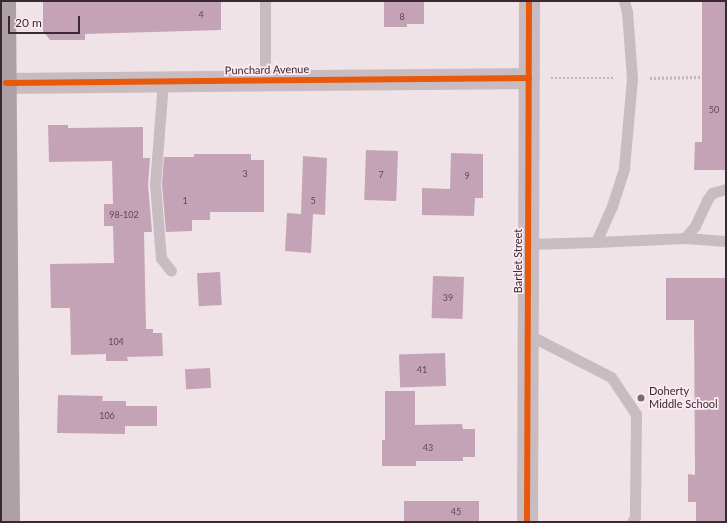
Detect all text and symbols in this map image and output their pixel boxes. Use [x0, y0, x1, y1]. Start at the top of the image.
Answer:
scale bar [10, 8, 82, 34]
house number: 4 [198, 10, 204, 20]
house number: 8 [399, 12, 405, 22]
text: 20 m [15, 15, 42, 30]
street label: Punchard Avenue [224, 63, 310, 77]
house number: 50 [709, 105, 719, 115]
house number: 3 [242, 169, 248, 179]
house number: 7 [378, 170, 384, 180]
house number: 9 [464, 171, 470, 181]
house number: 1 [182, 196, 188, 206]
house number: 5 [310, 196, 316, 206]
house number: 98-102 [109, 210, 139, 220]
street label: Bartlet Street [511, 229, 525, 293]
house number: 39 [443, 293, 453, 303]
house number: 104 [108, 337, 124, 347]
house number: 41 [417, 365, 427, 375]
place label: Doherty Middle School [649, 385, 718, 411]
marker: Doherty Middle School [636, 393, 646, 403]
house number: 106 [99, 411, 115, 421]
house number: 43 [423, 443, 433, 453]
house number: 45 [451, 507, 461, 517]

